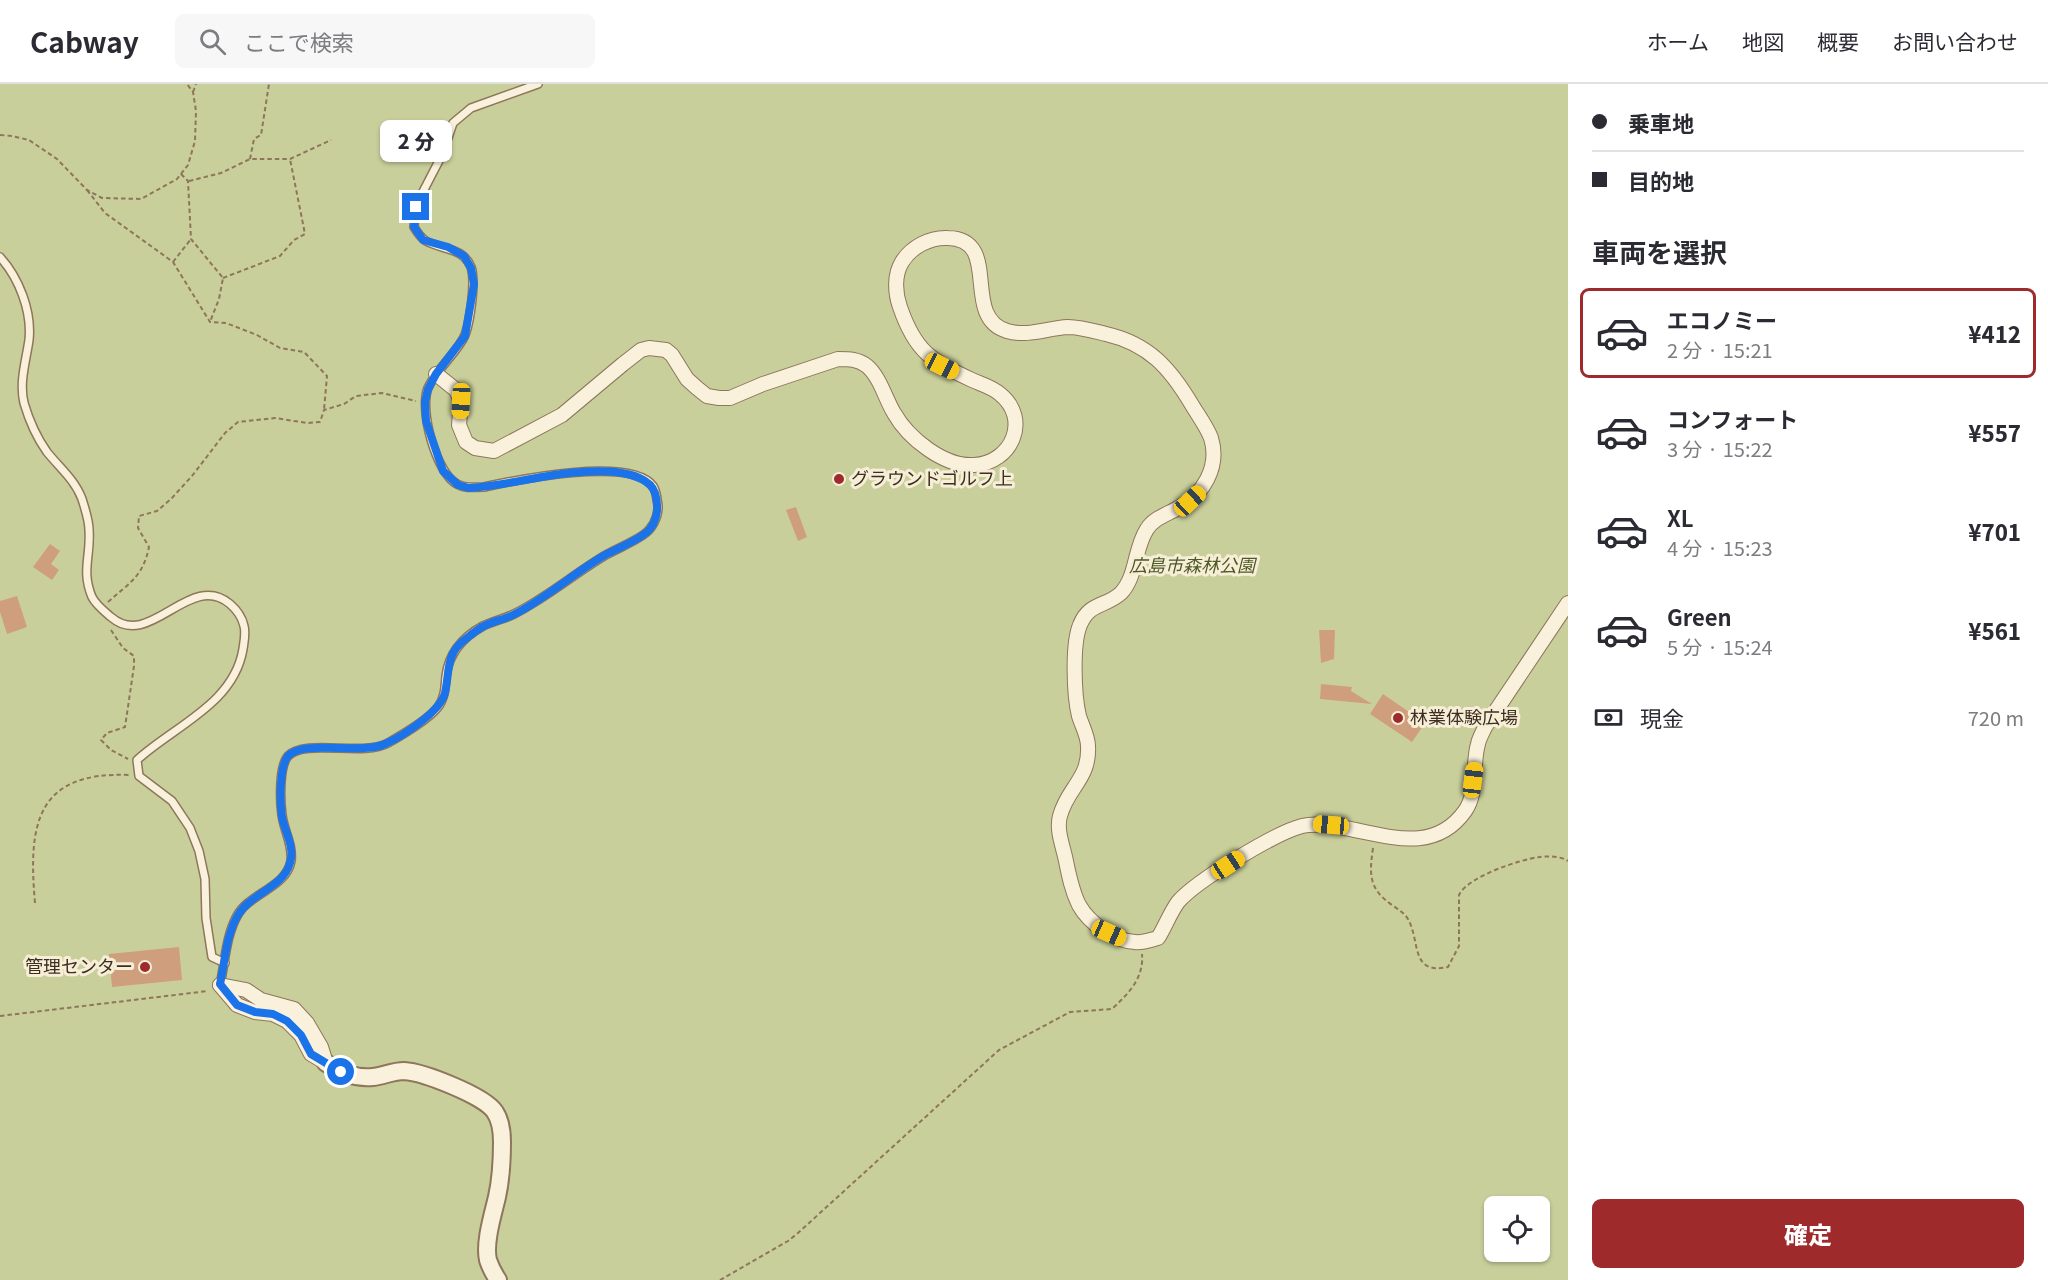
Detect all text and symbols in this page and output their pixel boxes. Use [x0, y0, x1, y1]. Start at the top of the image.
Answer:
search box [175, 14, 595, 68]
text: Cabway [30, 21, 139, 61]
icon: search [196, 25, 229, 58]
text: ここで検索 [244, 25, 354, 57]
text: ホーム [1647, 26, 1709, 56]
text: 地図 [1742, 26, 1784, 56]
text: 概要 [1817, 26, 1859, 56]
text: お問い合わせ [1892, 26, 2018, 56]
text: 乗車地 [1628, 106, 1694, 138]
callout: 2 分 [380, 120, 452, 162]
text: 2 分 [398, 126, 434, 155]
text: 目的地 [1628, 164, 1694, 196]
route end [402, 193, 429, 220]
text: 車両を選択 [1592, 232, 1727, 271]
text: エコノミー [1667, 303, 1777, 335]
icon: car [1595, 306, 1649, 360]
text: ¥412 [1968, 317, 2021, 349]
text: 2 分 · 15:21 [1667, 335, 1773, 364]
car [922, 350, 962, 382]
car [451, 383, 471, 419]
text: コンフォート [1667, 402, 1798, 434]
icon: car [1595, 405, 1649, 459]
text: ¥557 [1968, 416, 2021, 448]
text: 3 分 · 15:22 [1667, 434, 1773, 463]
place label: グラウンドゴルフ上 [851, 464, 1013, 490]
marker: グラウンドゴルフ上 [832, 472, 846, 486]
car [1171, 482, 1209, 520]
text: XL [1667, 501, 1694, 533]
icon: car [1595, 504, 1649, 558]
text: ¥701 [1968, 515, 2021, 547]
text: 4 分 · 15:23 [1667, 533, 1773, 562]
park label: 広島市森林公園 [1129, 551, 1258, 577]
text: Green [1667, 600, 1732, 632]
icon: car [1595, 603, 1649, 657]
text: ¥561 [1968, 614, 2021, 646]
text: 5 分 · 15:24 [1667, 632, 1773, 661]
icon: cash [1592, 701, 1625, 734]
text: 現金 [1640, 701, 1684, 733]
place label: 林業体験広場 [1410, 703, 1518, 729]
text: 720 m [1968, 703, 2024, 732]
marker: 林業体験広場 [1391, 711, 1405, 725]
car [1462, 761, 1484, 799]
car [1312, 814, 1350, 836]
car [1208, 848, 1248, 882]
car [1089, 917, 1129, 949]
place label: 管理センター [25, 952, 133, 978]
marker: 管理センター [138, 960, 152, 974]
route start [327, 1058, 354, 1085]
map controls [1484, 1196, 1550, 1262]
button: locate [1484, 1196, 1550, 1262]
button: 確定 [1592, 1199, 2024, 1268]

